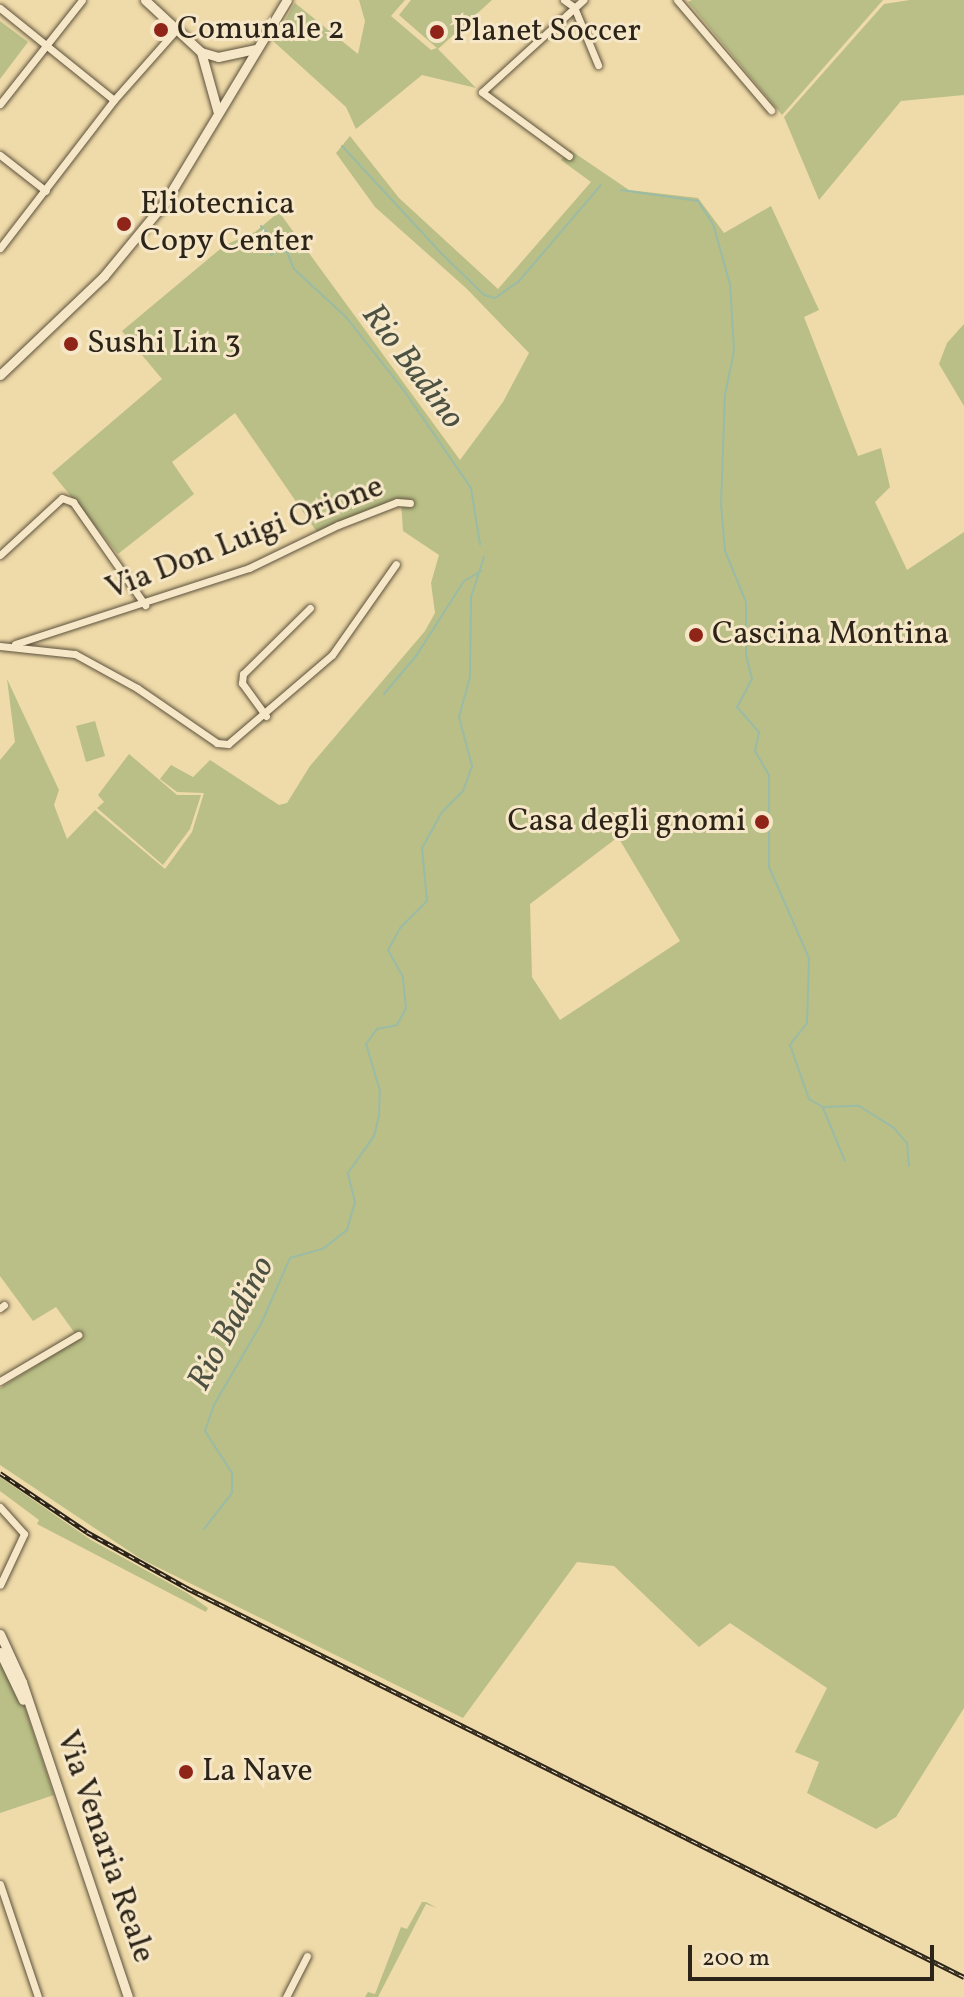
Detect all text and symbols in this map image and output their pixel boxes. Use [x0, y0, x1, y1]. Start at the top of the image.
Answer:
place label: Comunale 2 [177, 11, 345, 49]
place label: Planet Soccer [453, 13, 641, 51]
marker: Comunale 2 [152, 21, 170, 39]
marker: Planet Soccer [428, 23, 446, 41]
place label: Eliotecnica Copy Center [140, 187, 314, 262]
marker: Eliotecnica Copy Center [115, 215, 133, 233]
water label: Rio Badino [352, 297, 472, 437]
place label: Sushi Lin 3 [87, 325, 241, 363]
marker: Sushi Lin 3 [62, 335, 80, 353]
street label: Via Don Luigi Orione [101, 468, 389, 610]
place label: Cascina Montina [712, 616, 949, 654]
marker: Cascina Montina [687, 626, 705, 644]
place label: Casa degli gnomi [508, 803, 746, 841]
marker: Casa degli gnomi [753, 813, 771, 831]
water label: Rio Badino [180, 1250, 284, 1398]
street label: Via Venaria Reale [46, 1725, 162, 1969]
place label: La Nave [202, 1753, 313, 1791]
marker: La Nave [177, 1763, 195, 1781]
scale bar [692, 1929, 938, 1979]
text: 200 m [702, 1942, 770, 1976]

